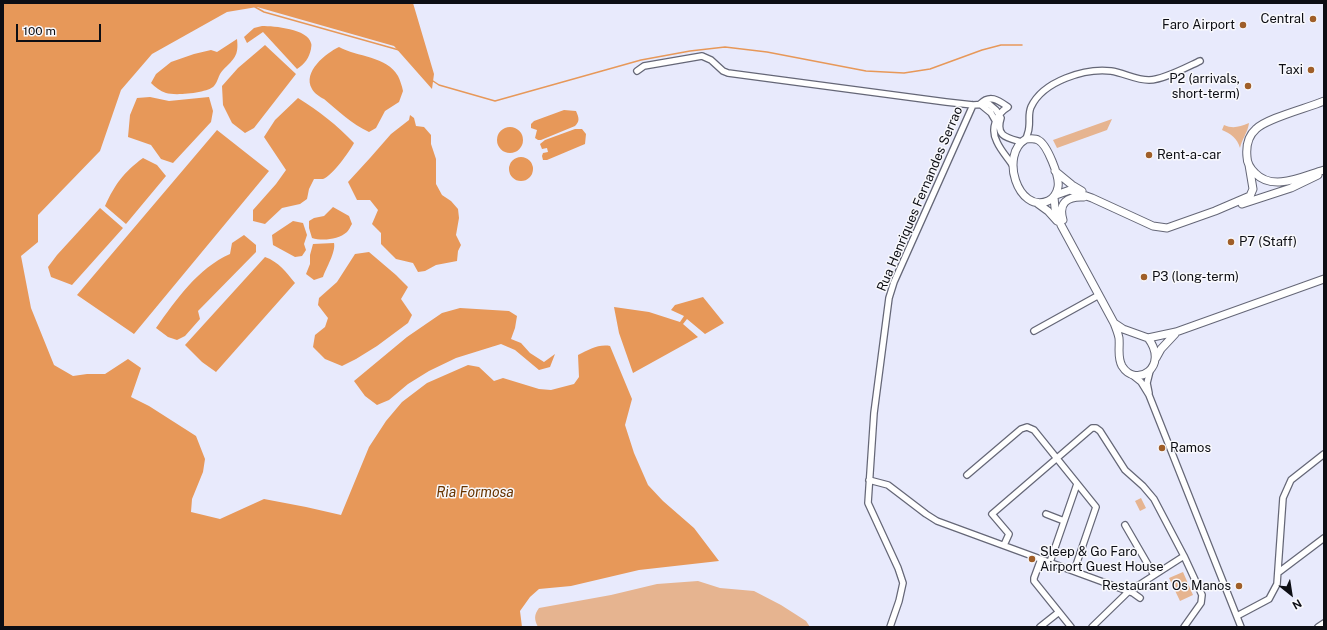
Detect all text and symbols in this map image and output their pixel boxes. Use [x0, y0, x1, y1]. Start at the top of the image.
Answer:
place label: Central [1260, 11, 1305, 27]
marker: Central [1308, 14, 1318, 24]
scale bar [18, 16, 103, 42]
place label: Faro Airport [1162, 17, 1235, 33]
marker: Faro Airport [1238, 20, 1248, 30]
text: 100 m [23, 24, 56, 38]
place label: Taxi [1278, 62, 1303, 78]
marker: Taxi [1306, 65, 1316, 75]
place label: P2 (arrivals, short-term) [1169, 71, 1240, 102]
marker: P2 (arrivals, short-term) [1243, 81, 1253, 91]
street label: Rua Henriques Fernandes Serrao [874, 104, 966, 294]
place label: Rent-a-car [1157, 147, 1221, 163]
marker: Rent-a-car [1144, 150, 1154, 160]
place label: P7 (Staff) [1239, 234, 1297, 250]
marker: P7 (Staff) [1226, 237, 1236, 247]
place label: P3 (long-term) [1152, 269, 1239, 285]
marker: P3 (long-term) [1139, 272, 1149, 282]
place label: Ramos [1170, 440, 1211, 456]
marker: Ramos [1157, 443, 1167, 453]
water label: Ria Formosa [436, 485, 514, 501]
place label: Sleep & Go Faro Airport Guest House [1040, 544, 1164, 575]
marker: Sleep & Go Faro Airport Guest House [1027, 554, 1037, 564]
north arrow [1271, 574, 1311, 614]
place label: Restaurant Os Manos [1102, 578, 1231, 594]
marker: Restaurant Os Manos [1234, 581, 1244, 591]
text: N [1290, 597, 1304, 612]

